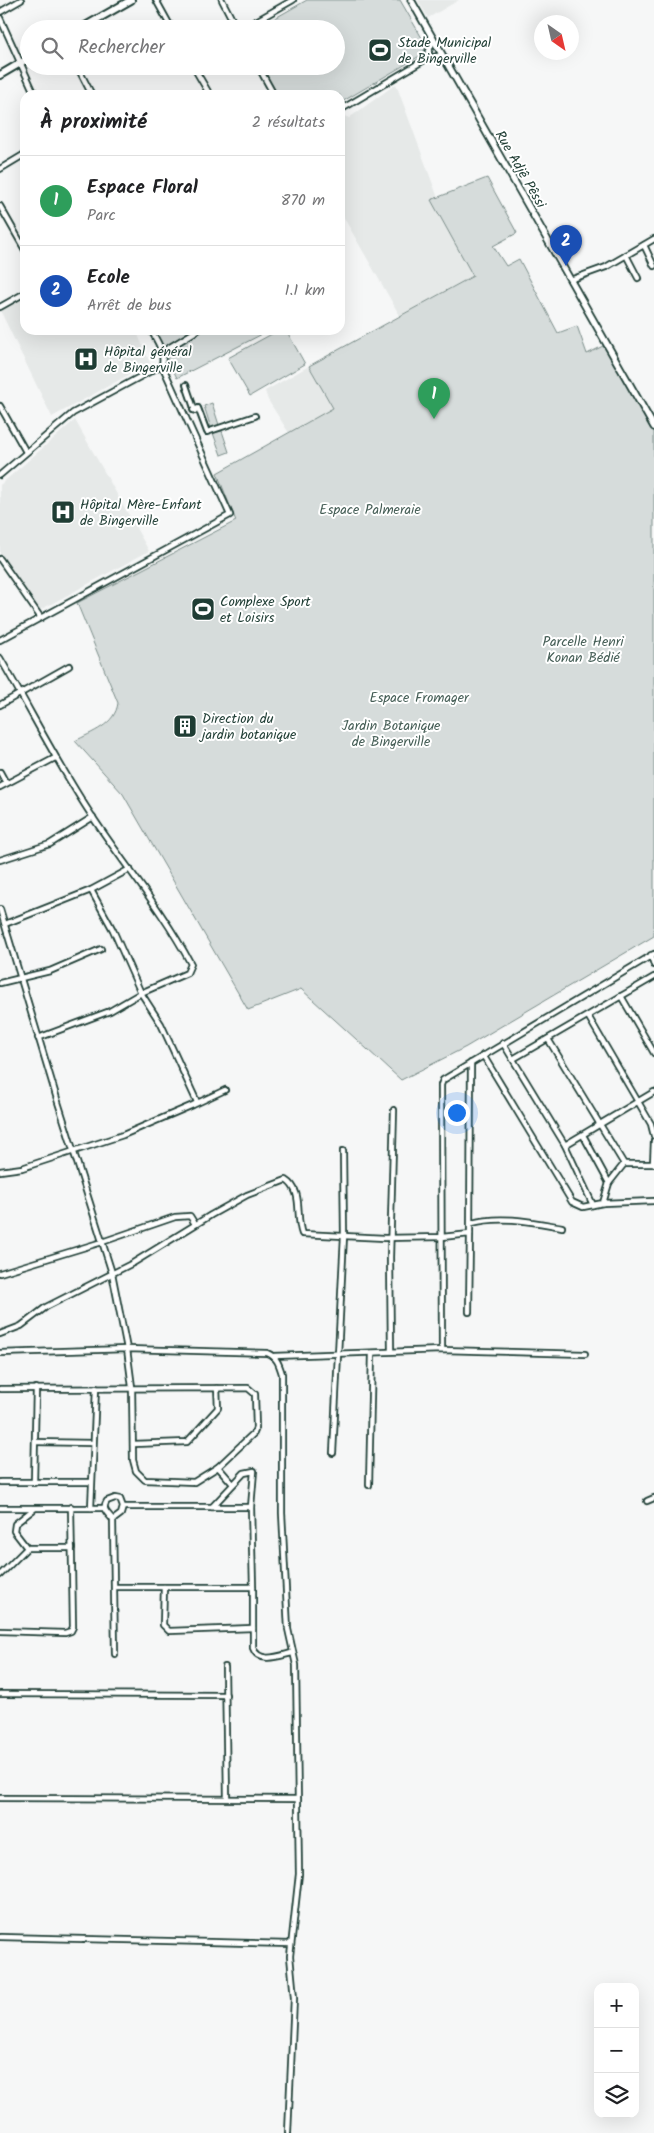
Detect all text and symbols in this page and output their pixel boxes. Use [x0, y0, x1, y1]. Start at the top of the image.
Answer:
north arrow [534, 15, 579, 60]
search box [20, 20, 345, 75]
place label: Stade Municipal de Bingerville [398, 32, 492, 70]
text: Rechercher [78, 33, 165, 63]
icon: search [38, 34, 66, 62]
sports icon: Stade Municipal de Bingerville [367, 37, 393, 63]
text: À proximité [40, 106, 147, 139]
text: 2 résultats [252, 110, 325, 135]
street label: Rue Adjê Pêssi [489, 126, 552, 213]
text: Espace Floral [87, 173, 198, 203]
text: 1 [54, 188, 58, 213]
text: 870 m [281, 188, 325, 213]
text: Parc [87, 203, 116, 228]
pin: 2 [550, 225, 582, 266]
text: Ecole [87, 263, 130, 293]
text: 2 [51, 278, 61, 303]
text: 1.1 km [285, 278, 325, 303]
text: Arrêt de bus [87, 293, 171, 318]
place label: Hôpital général de Bingerville [104, 341, 192, 379]
hospital icon: Hôpital général de Bingerville [73, 346, 99, 372]
pin: 1 [418, 378, 450, 419]
place label: Hôpital Mère-Enfant de Bingerville [80, 494, 202, 532]
hospital icon: Hôpital Mère-Enfant de Bingerville [50, 499, 76, 525]
park label: Espace Palmeraie [319, 499, 421, 521]
place label: Complexe Sport et Loisirs [220, 591, 311, 629]
sports icon: Complexe Sport et Loisirs [190, 596, 216, 622]
park label: Parcelle Henri Konan Bédié [542, 631, 624, 669]
park label: Espace Fromager [369, 687, 470, 709]
place label: Direction du jardin botanique [198, 708, 297, 746]
building icon: Direction du jardin botanique [172, 713, 198, 739]
park label: Jardin Botanique de Bingerville [342, 715, 441, 753]
your location [444, 1100, 470, 1126]
map controls [594, 1983, 639, 2118]
button: + [594, 1983, 639, 2028]
button: − [594, 2028, 639, 2073]
button: layers [594, 2073, 639, 2118]

